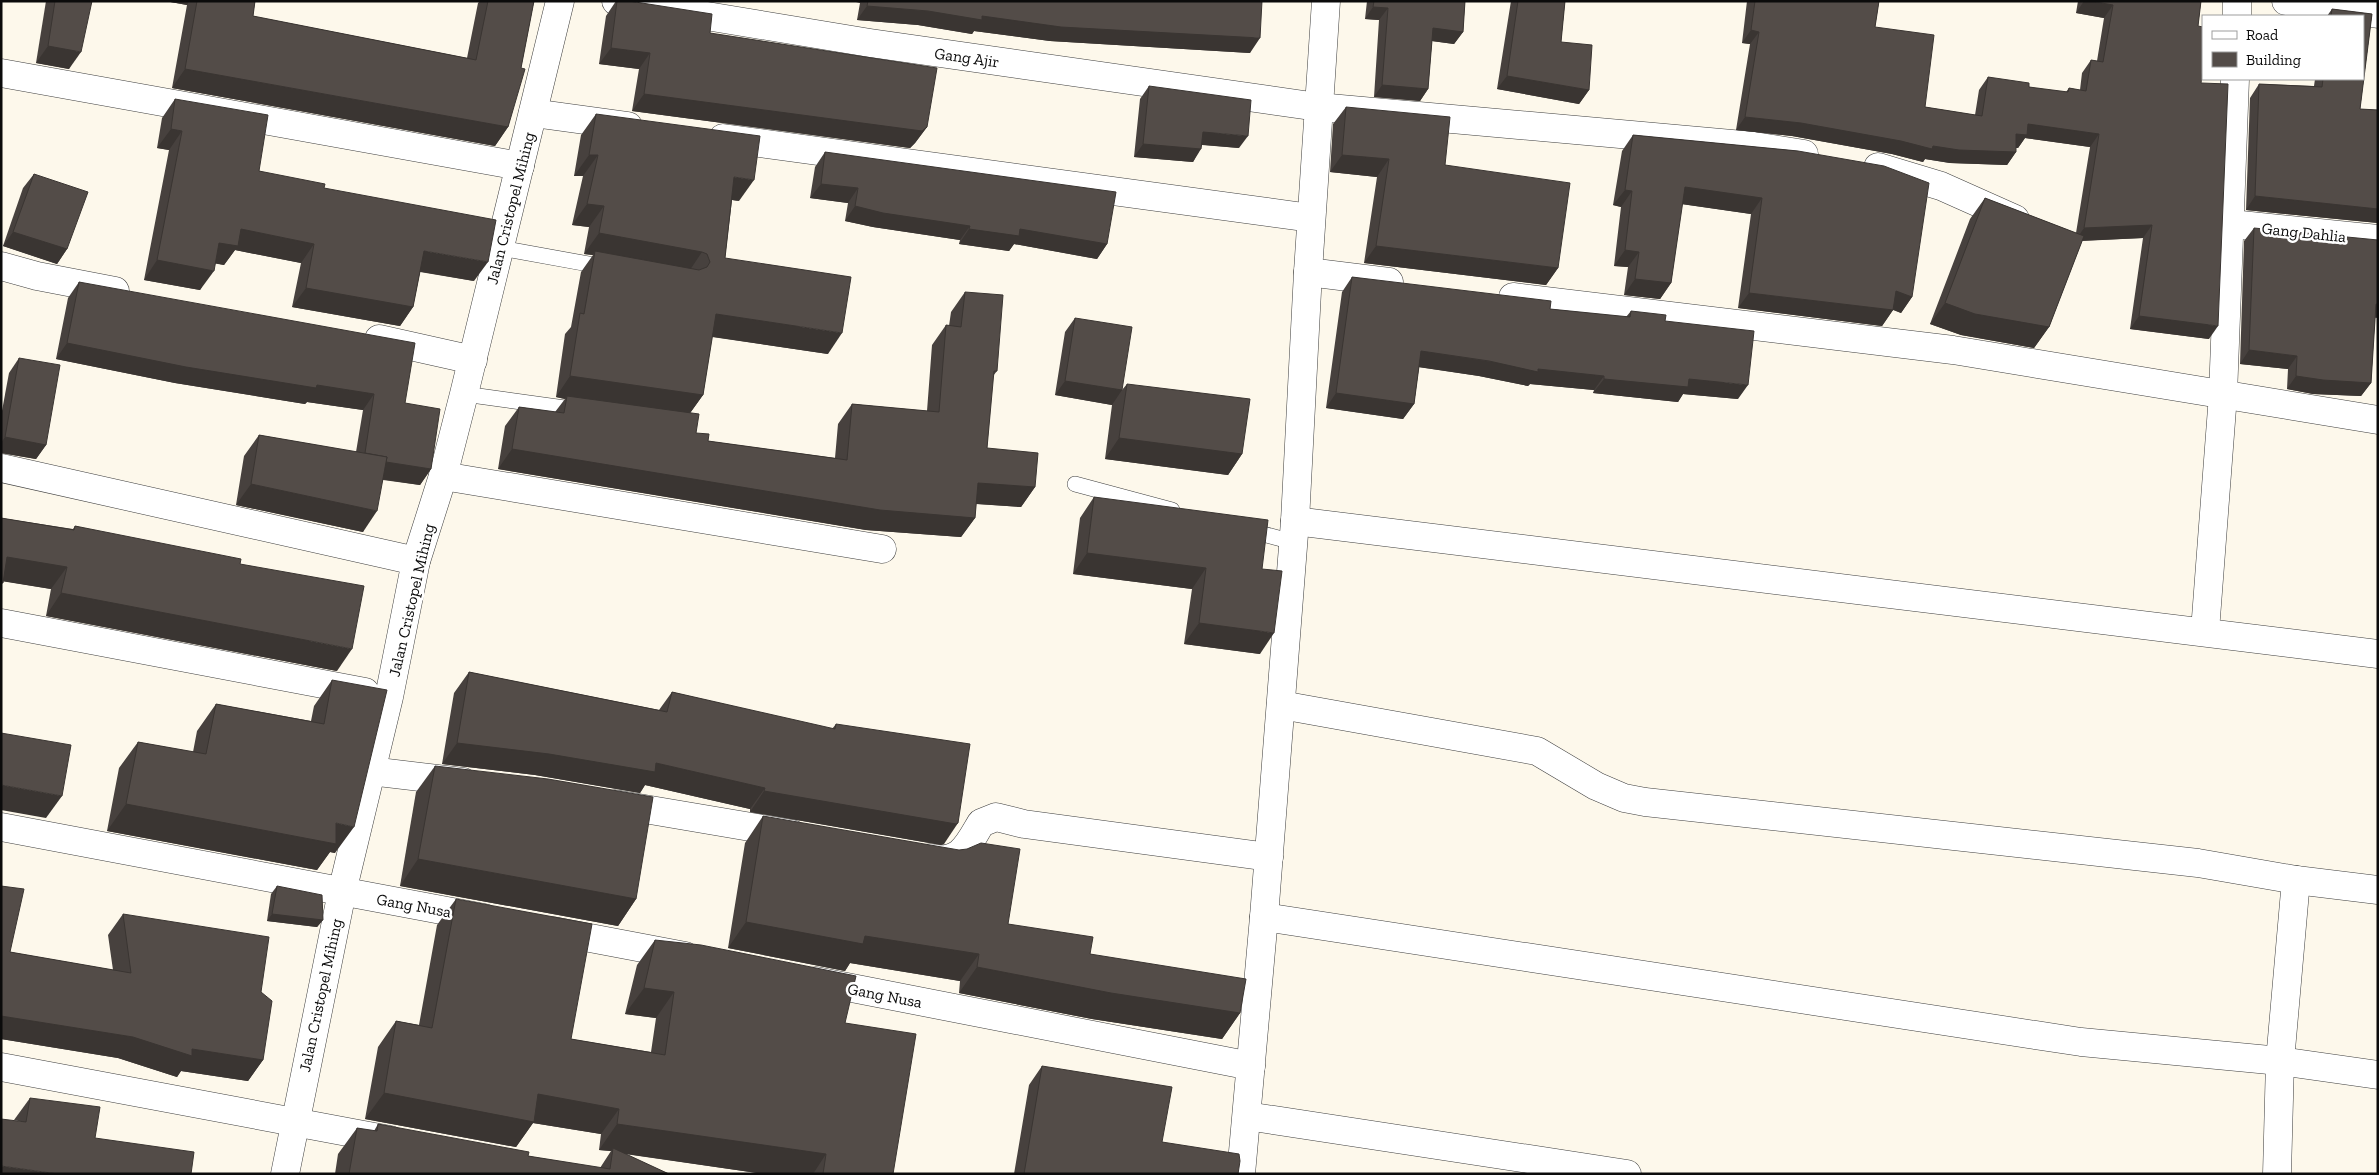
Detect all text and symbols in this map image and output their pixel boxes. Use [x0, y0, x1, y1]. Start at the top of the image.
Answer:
legend [2202, 15, 2364, 80]
text: Road [2246, 26, 2279, 44]
street label: Gang Ajir [933, 44, 1001, 71]
text: Building [2246, 51, 2301, 69]
street label: Jalan Cristopel Mihing [482, 130, 539, 286]
street label: Gang Dahlia [2261, 219, 2347, 246]
street label: Jalan Cristopel Mihing [385, 522, 438, 678]
street label: Gang Nusa [375, 890, 453, 921]
street label: Jalan Cristopel Mihing [295, 916, 346, 1073]
street label: Gang Nusa [846, 979, 924, 1012]

